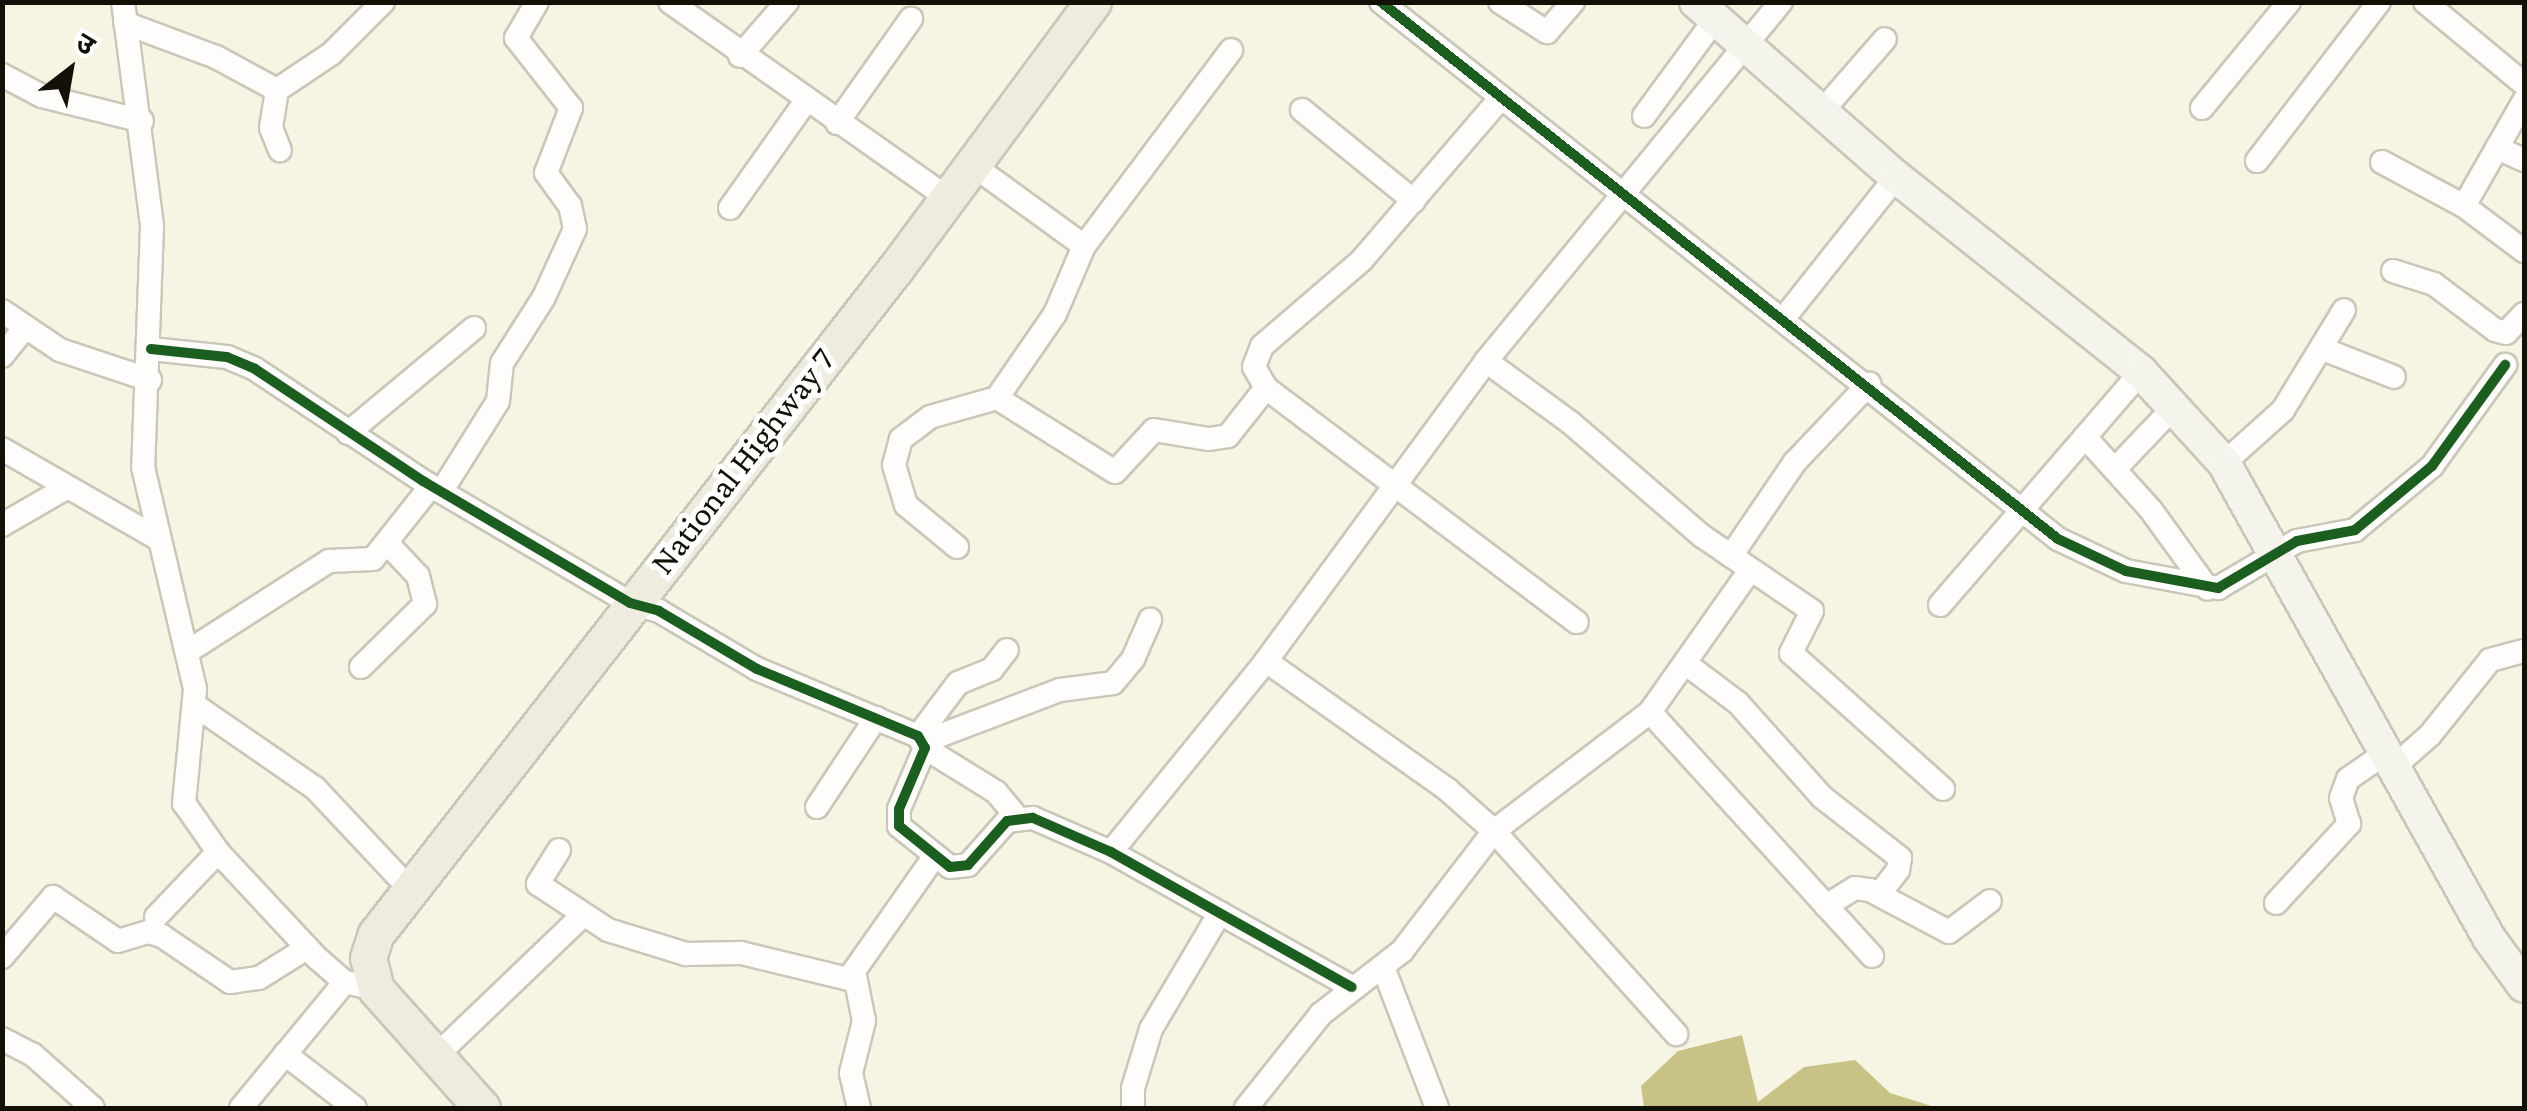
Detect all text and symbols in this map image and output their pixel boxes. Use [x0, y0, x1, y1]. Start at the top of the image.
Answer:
north arrow [20, 20, 120, 120]
text: उ [71, 26, 101, 61]
street label: National Highway 7 [641, 339, 845, 583]

